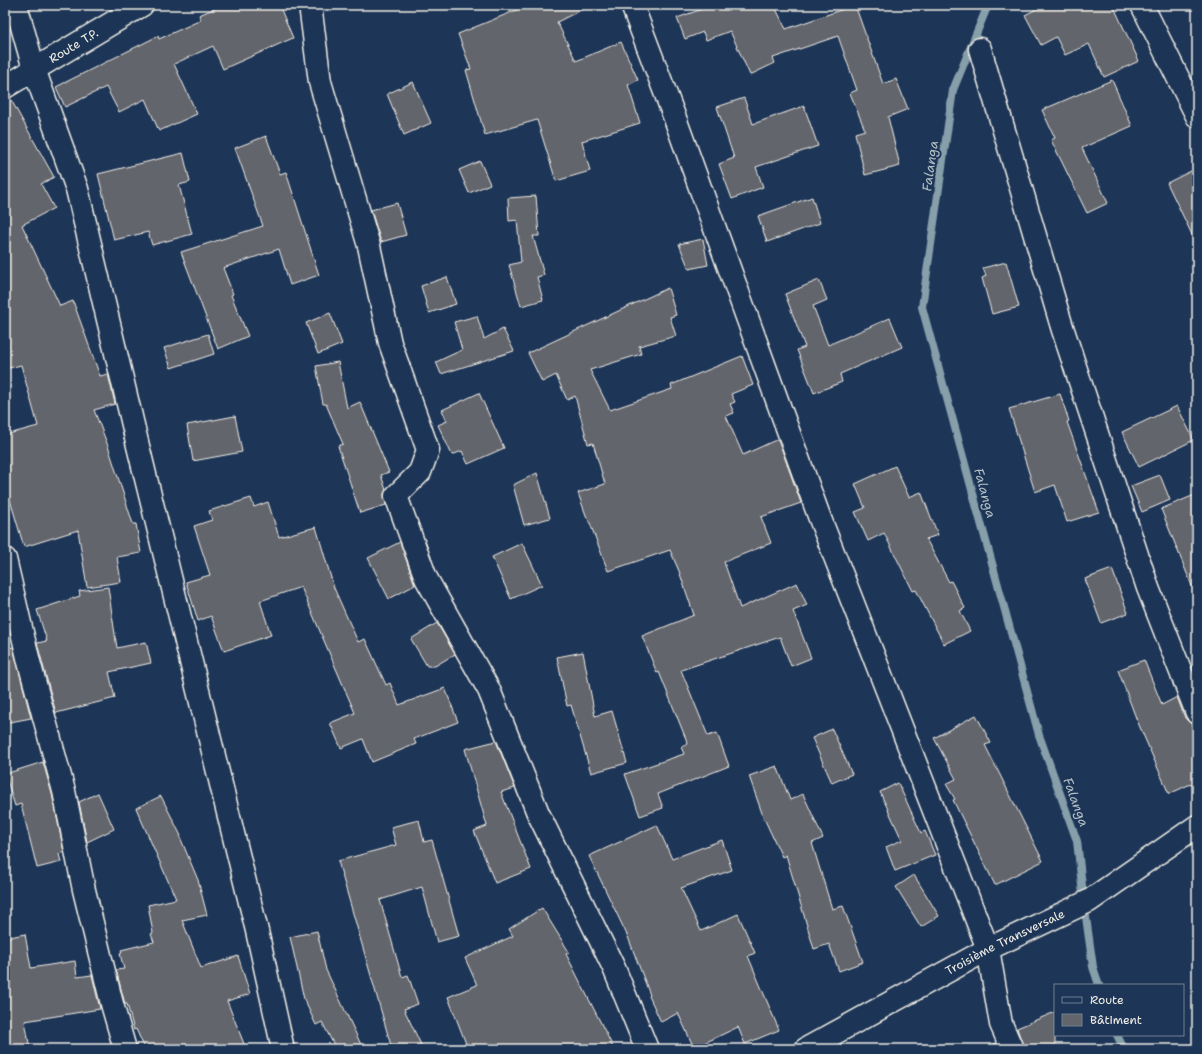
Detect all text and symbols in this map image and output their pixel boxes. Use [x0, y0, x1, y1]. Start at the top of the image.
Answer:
street label: Route T.P. [46, 25, 101, 67]
water label: Falanga [918, 140, 942, 192]
water label: Falanga [970, 466, 1000, 520]
water label: Falanga [1059, 775, 1093, 829]
street label: Troisième Transversale [943, 906, 1068, 979]
legend [1054, 984, 1184, 1036]
text: Route [1090, 992, 1124, 1008]
text: Bâtiment [1090, 1012, 1142, 1028]

